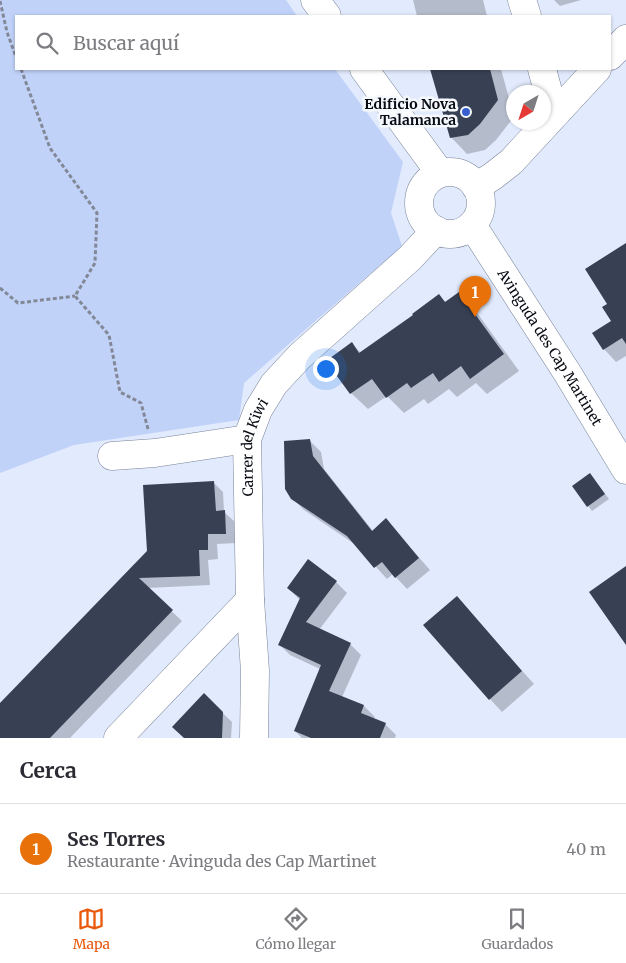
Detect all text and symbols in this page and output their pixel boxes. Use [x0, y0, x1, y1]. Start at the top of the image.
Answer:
search box [15, 15, 611, 70]
icon: search [33, 29, 61, 57]
text: Buscar aquí [73, 31, 179, 55]
north arrow [506, 85, 551, 130]
place label: Edificio Nova Talamanca [364, 95, 456, 129]
marker: Edificio Nova Talamanca [460, 106, 472, 118]
street label: Avinguda des Cap Martinet [493, 265, 606, 429]
pin: 1 [459, 276, 491, 317]
your location [313, 356, 339, 382]
street label: Carrer del Kiwi [238, 395, 272, 497]
text: Cerca [20, 757, 77, 784]
text: Ses Torres [67, 827, 165, 851]
text: 1 [32, 839, 40, 859]
text: 40 m [566, 839, 606, 859]
text: Restaurante · Avinguda des Cap Martinet [67, 851, 376, 871]
tab: Mapa [73, 905, 110, 953]
tab: Cómo llegar [255, 905, 336, 953]
tab: Guardados [481, 905, 553, 953]

